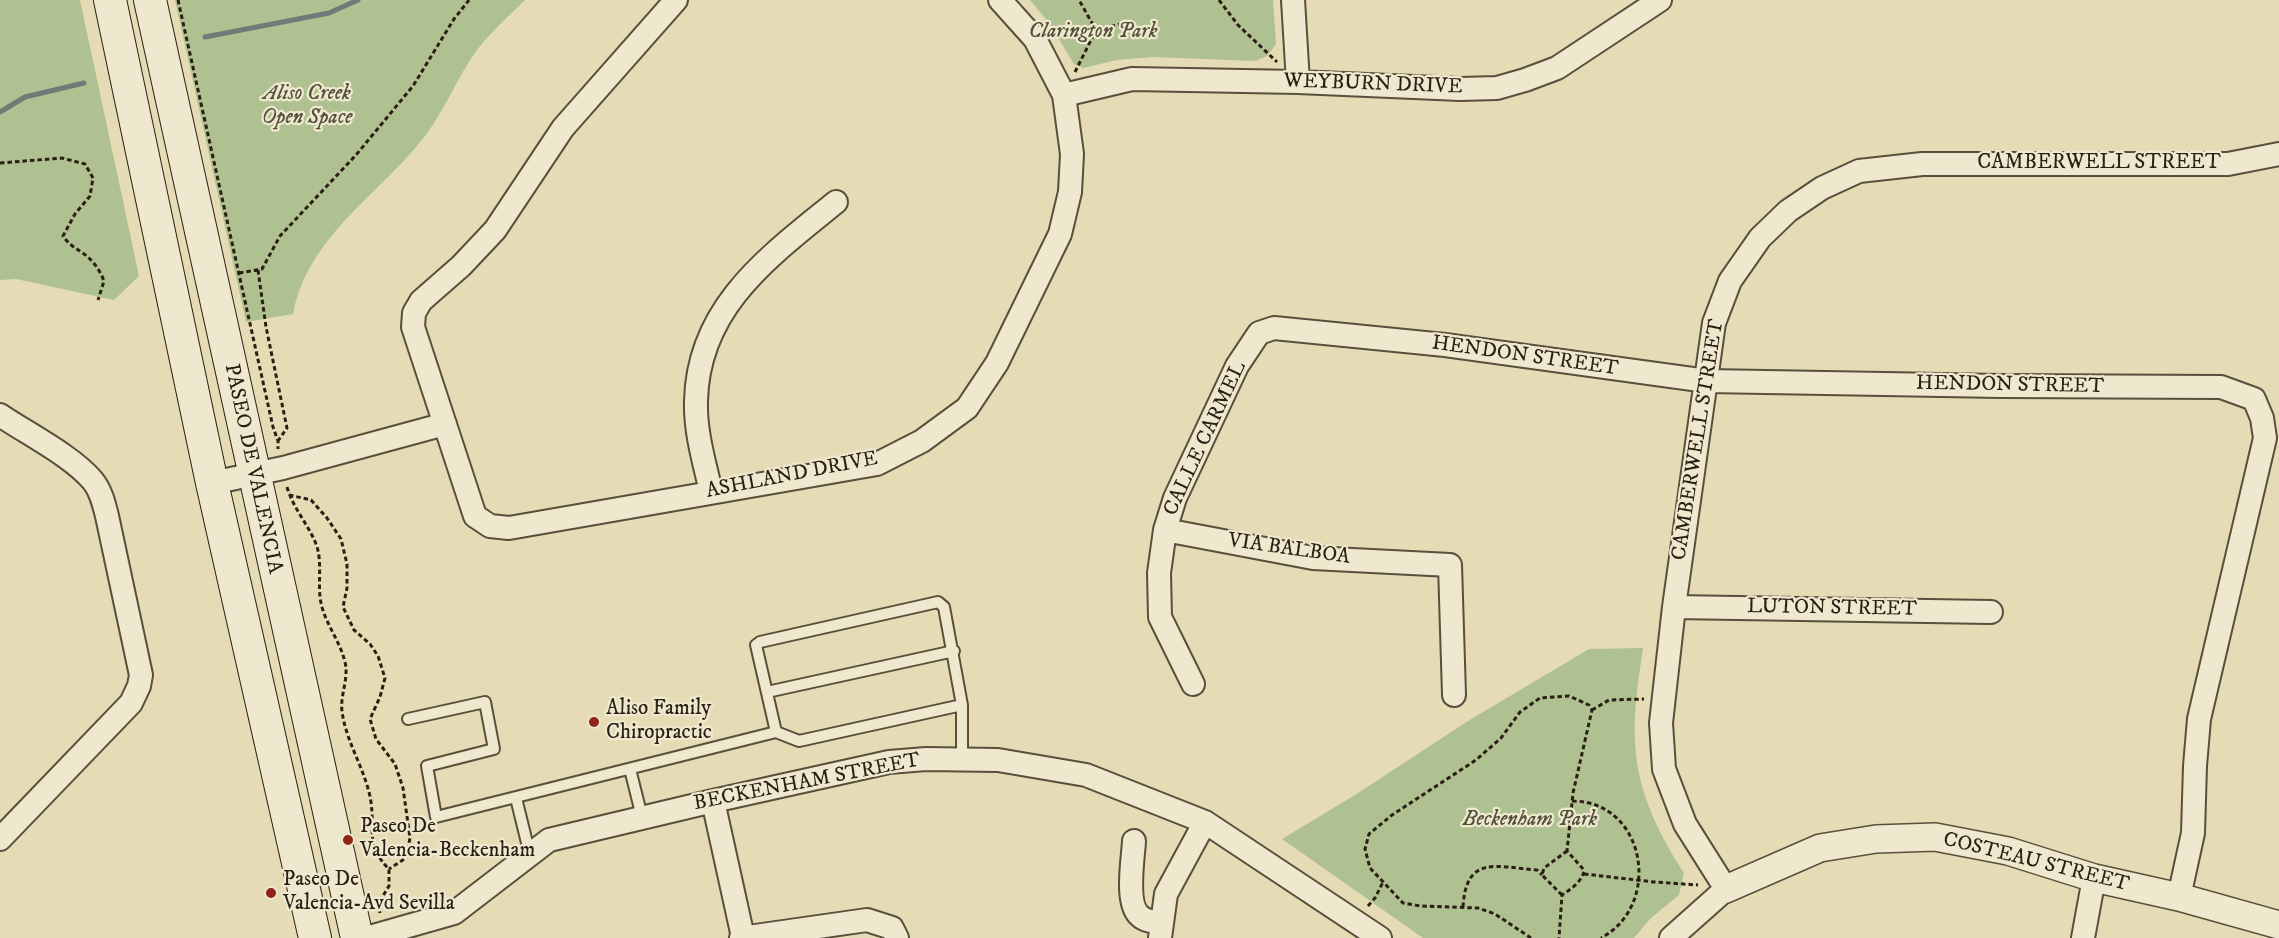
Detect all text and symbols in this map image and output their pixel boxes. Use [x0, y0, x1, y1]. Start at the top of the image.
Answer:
park label: Clarington Park [1028, 20, 1158, 46]
street label: WEYBURN DRIVE [1283, 69, 1463, 101]
park label: Aliso Creek Open Space [262, 82, 352, 132]
street label: CAMBERWELL STREET [1977, 151, 2221, 177]
street label: CAMBERWELL STREET [1667, 318, 1731, 562]
street label: HENDON STREET [1430, 331, 1620, 383]
street label: CALLE CARMEL [1159, 358, 1253, 520]
street label: PASEO DE VALENCIA [217, 362, 287, 576]
street label: HENDON STREET [1916, 372, 2104, 400]
street label: ASHLAND DRIVE [704, 447, 880, 505]
street label: VIA BALBOA [1226, 529, 1352, 571]
street label: LUTON STREET [1747, 595, 1917, 623]
place label: Aliso Family Chiropractic [606, 697, 712, 747]
marker: Aliso Family Chiropractic [587, 715, 601, 729]
street label: BECKENHAM STREET [692, 749, 922, 817]
park label: Beckenham Park [1463, 808, 1597, 834]
place label: Paseo De Valencia-Beckenham [360, 815, 535, 865]
street label: COSTEAU STREET [1940, 828, 2132, 898]
marker: Paseo De Valencia-Beckenham [341, 833, 355, 847]
place label: Paseo De Valencia-Avd Sevilla [283, 868, 455, 918]
marker: Paseo De Valencia-Avd Sevilla [264, 886, 278, 900]

